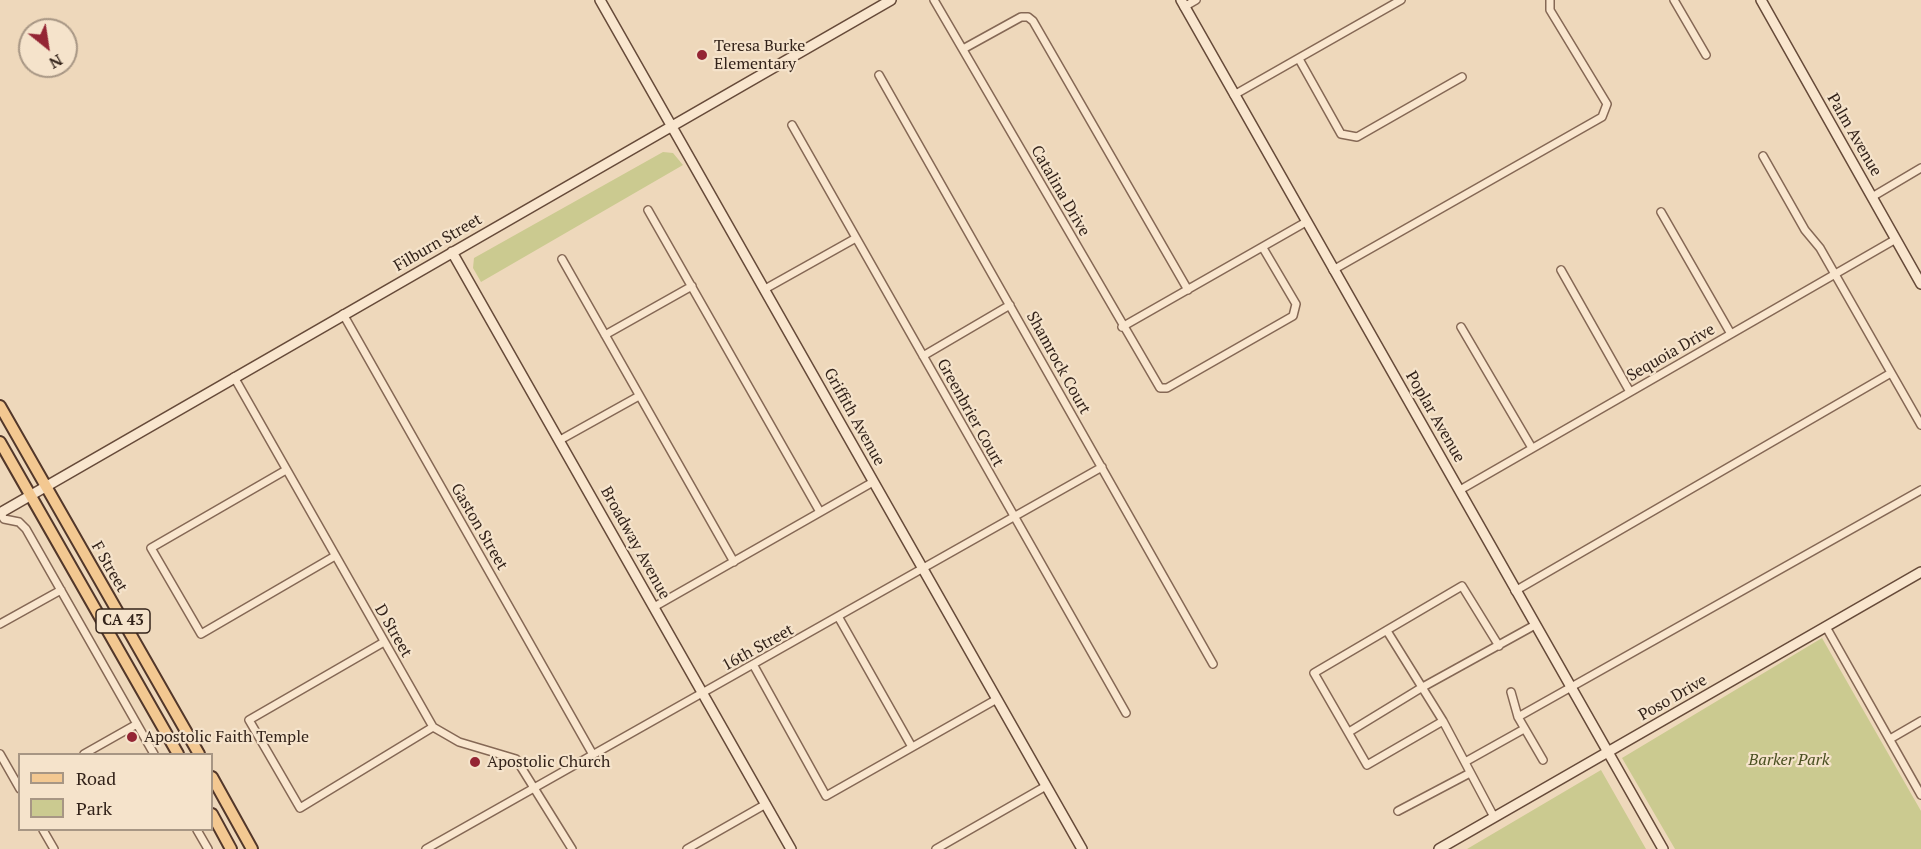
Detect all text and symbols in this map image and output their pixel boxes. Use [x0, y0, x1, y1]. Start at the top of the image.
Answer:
north arrow [18, 18, 78, 78]
place label: Teresa Burke Elementary [714, 36, 805, 74]
marker: Teresa Burke Elementary [695, 48, 709, 62]
text: N [45, 49, 67, 74]
street label: Palm Avenue [1823, 90, 1885, 180]
street label: Catalina Drive [1026, 142, 1094, 240]
street label: Filburn Street [391, 210, 485, 276]
street label: Shamrock Court [1022, 308, 1094, 418]
street label: Sequoia Drive [1624, 320, 1718, 386]
street label: Greenbrier Court [932, 356, 1008, 470]
street label: Griffith Avenue [819, 365, 889, 469]
street label: Poplar Avenue [1401, 368, 1469, 466]
street label: Gaston Street [446, 480, 512, 574]
street label: Broadway Avenue [596, 483, 674, 603]
street label: F Street [87, 538, 131, 596]
street label: D Street [370, 601, 416, 661]
road number: CA 43 [96, 609, 150, 633]
street label: 16th Street [719, 620, 797, 676]
street label: Poso Drive [1635, 671, 1711, 725]
place label: Apostolic Faith Temple [144, 727, 309, 747]
marker: Apostolic Faith Temple [125, 730, 139, 744]
park label: Barker Park [1749, 750, 1829, 770]
place label: Apostolic Church [487, 752, 610, 772]
legend [18, 753, 213, 831]
marker: Apostolic Church [468, 755, 482, 769]
text: Road [76, 766, 116, 790]
text: Park [76, 796, 112, 820]

